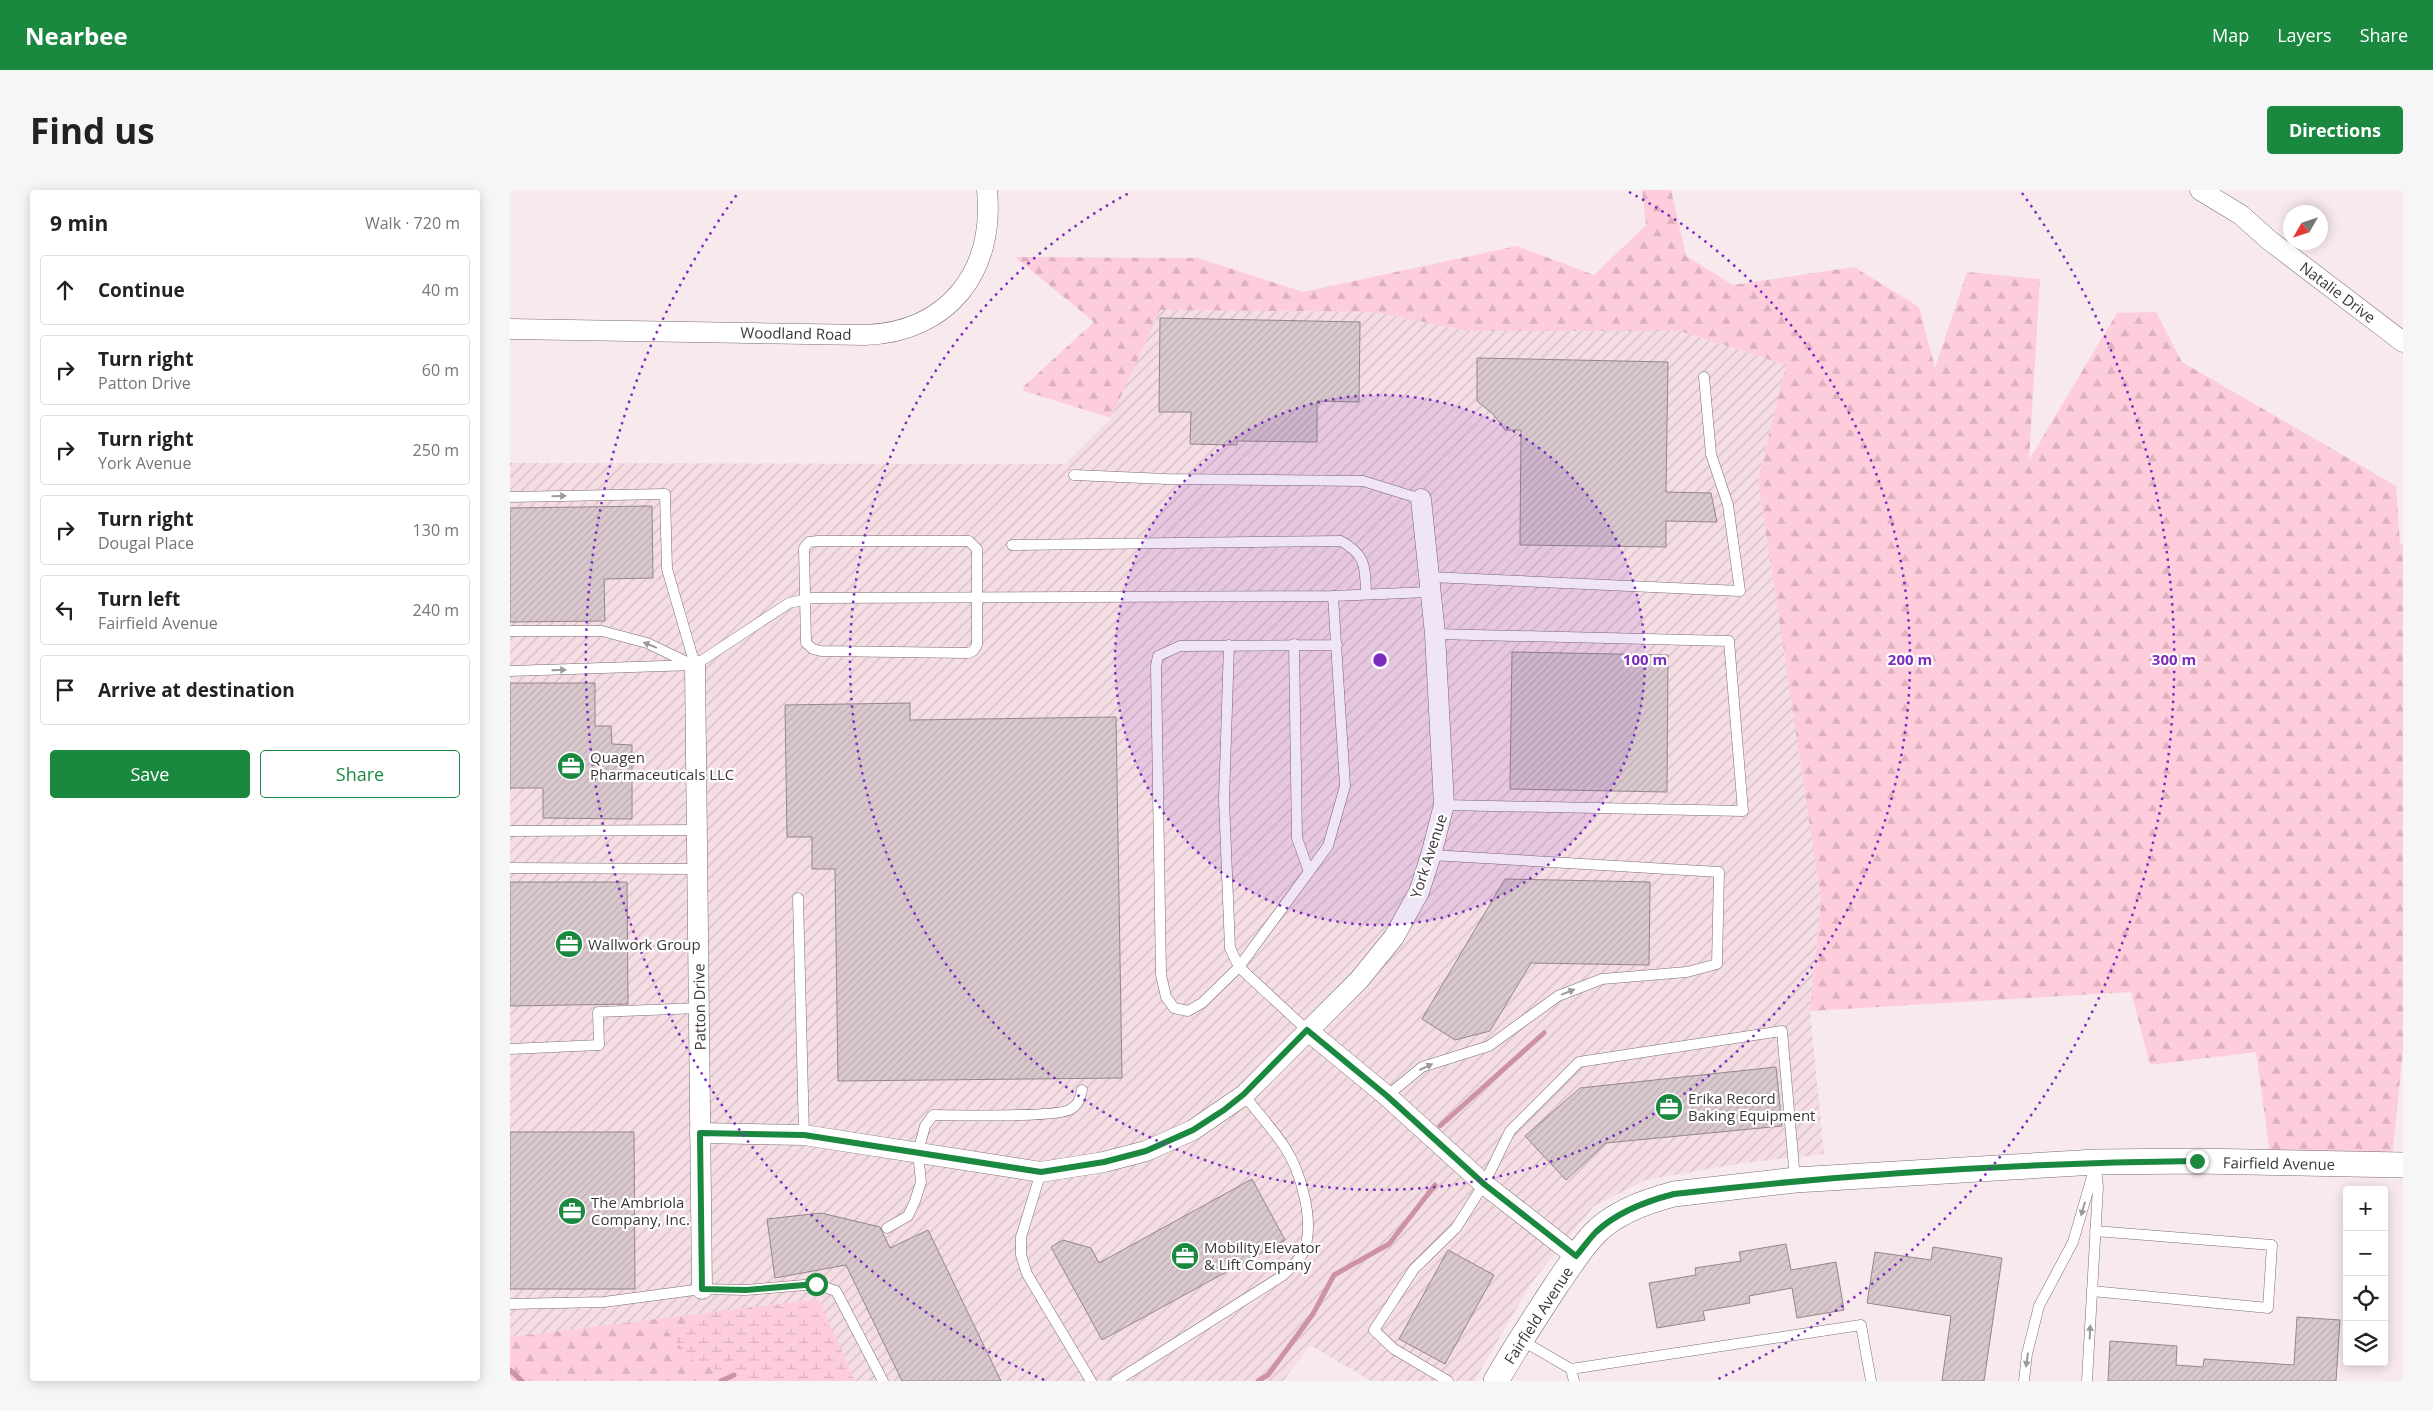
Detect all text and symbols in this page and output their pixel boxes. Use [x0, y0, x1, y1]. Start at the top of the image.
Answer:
text: Nearbee [25, 19, 128, 52]
text: Map [2212, 23, 2249, 47]
text: Layers [2277, 23, 2332, 47]
text: Share [2360, 23, 2408, 47]
button: Directions [2267, 106, 2403, 154]
text: Find us [30, 107, 155, 154]
north arrow [2283, 205, 2328, 250]
text: 9 min [50, 209, 108, 237]
text: Walk · 720 m [365, 212, 460, 234]
street label: Natalie Drive [2296, 257, 2380, 327]
icon: ahead [51, 276, 79, 304]
text: Continue [98, 277, 185, 303]
text: 40 m [422, 279, 459, 301]
street label: Woodland Road [740, 322, 852, 344]
text: Turn right [98, 346, 193, 372]
icon: right [51, 356, 79, 384]
text: 60 m [422, 359, 459, 381]
text: Patton Drive [98, 372, 191, 394]
text: Turn right [98, 426, 193, 452]
icon: right [51, 436, 79, 464]
text: 250 m [413, 439, 459, 461]
text: York Avenue [98, 452, 191, 474]
one-way arrow [551, 492, 567, 500]
text: Turn right [98, 506, 193, 532]
icon: right [51, 516, 79, 544]
text: 130 m [413, 519, 459, 541]
text: Dougal Place [98, 532, 194, 554]
text: Turn left [98, 586, 180, 612]
icon: left [51, 596, 79, 624]
text: 240 m [413, 599, 459, 621]
text: Fairfield Avenue [98, 612, 218, 634]
one-way arrow [643, 641, 657, 649]
text: 100 m [1623, 649, 1667, 669]
text: 200 m [1888, 649, 1932, 669]
text: 300 m [2152, 649, 2196, 669]
centre of rings [1371, 651, 1389, 669]
one-way arrow [551, 666, 567, 674]
icon: arrive [51, 676, 79, 704]
text: Arrive at destination [98, 677, 295, 703]
place label: Quagen Pharmaceuticals LLC [590, 747, 734, 784]
button: Save [50, 750, 250, 798]
button: Share [260, 750, 460, 798]
office icon: Quagen Pharmaceuticals LLC [556, 751, 586, 781]
street label: York Avenue [1405, 811, 1451, 901]
office icon: Wallwork Group [554, 929, 584, 959]
place label: Wallwork Group [588, 934, 701, 954]
street label: Patton Drive [688, 963, 710, 1051]
one-way arrow [1561, 988, 1575, 996]
one-way arrow [1419, 1062, 1433, 1070]
place label: Erika Record Baking Equipment [1688, 1088, 1815, 1125]
office icon: Erika Record Baking Equipment [1654, 1092, 1684, 1122]
route end [2186, 1150, 2209, 1173]
street label: Fairfield Avenue [2223, 1152, 2335, 1174]
map controls [2343, 1186, 2388, 1366]
button: + [2343, 1186, 2388, 1231]
place label: The Ambriola Company, Inc. [591, 1192, 690, 1229]
office icon: The Ambriola Company, Inc. [557, 1196, 587, 1226]
one-way arrow [2078, 1201, 2086, 1216]
button: − [2343, 1231, 2388, 1276]
place label: Mobility Elevator & Lift Company [1204, 1237, 1321, 1274]
office icon: Mobility Elevator & Lift Company [1170, 1241, 1200, 1271]
street label: Fairfield Avenue [1499, 1262, 1577, 1368]
route start [805, 1273, 828, 1296]
button: locate [2343, 1276, 2388, 1321]
button: layers [2343, 1321, 2388, 1366]
one-way arrow [2086, 1324, 2094, 1340]
one-way arrow [2022, 1352, 2030, 1368]

